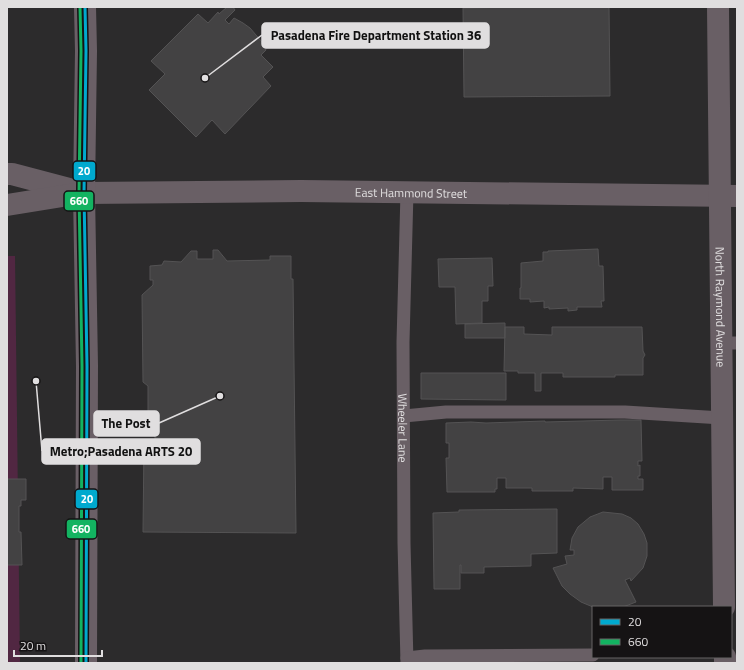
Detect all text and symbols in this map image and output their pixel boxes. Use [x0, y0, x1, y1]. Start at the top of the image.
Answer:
callout: Pasadena Fire Department Station 36 [262, 23, 489, 48]
text: Pasadena Fire Department Station 36 [271, 25, 481, 45]
line badge: 20 [73, 161, 96, 181]
text: 20 [78, 163, 90, 179]
street label: East Hammond Street [355, 182, 468, 202]
line badge: 660 [64, 191, 94, 211]
text: 660 [70, 193, 88, 209]
street label: North Raymond Avenue [711, 247, 731, 367]
street label: Wheeler Lane [394, 393, 413, 463]
callout: The Post [94, 411, 159, 436]
text: The Post [102, 413, 151, 433]
callout: Metro;Pasadena ARTS 20 [42, 439, 200, 464]
text: Metro;Pasadena ARTS 20 [50, 441, 192, 461]
line badge: 20 [75, 489, 98, 509]
text: 20 [81, 491, 93, 507]
line badge: 660 [66, 519, 97, 539]
text: 660 [72, 521, 90, 537]
legend [592, 606, 732, 658]
text: 20 [628, 612, 642, 631]
scale bar [14, 632, 102, 658]
text: 660 [628, 632, 648, 651]
text: 20 m [20, 636, 46, 655]

